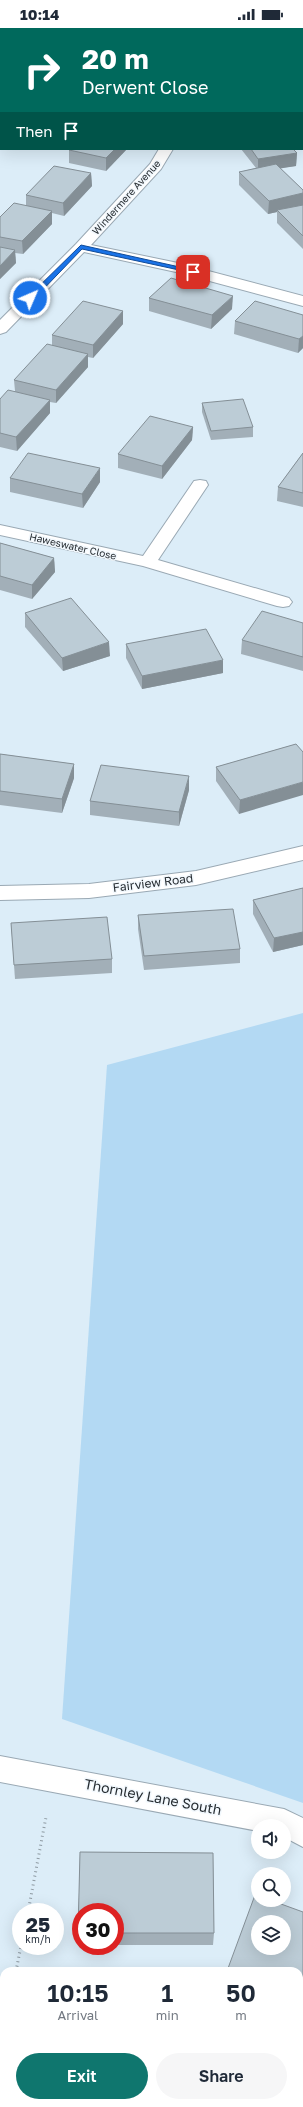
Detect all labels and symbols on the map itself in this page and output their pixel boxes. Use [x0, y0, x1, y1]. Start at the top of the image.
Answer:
street label: Windermere Avenue [89, 157, 163, 237]
pin [176, 255, 210, 289]
position arrow [9, 277, 51, 319]
street label: Haweswater Close [28, 530, 118, 562]
street label: Fairview Road [112, 870, 194, 895]
street label: Thornley Lane South [83, 1775, 223, 1818]
speed limit sign: 30 [72, 1903, 124, 1955]

